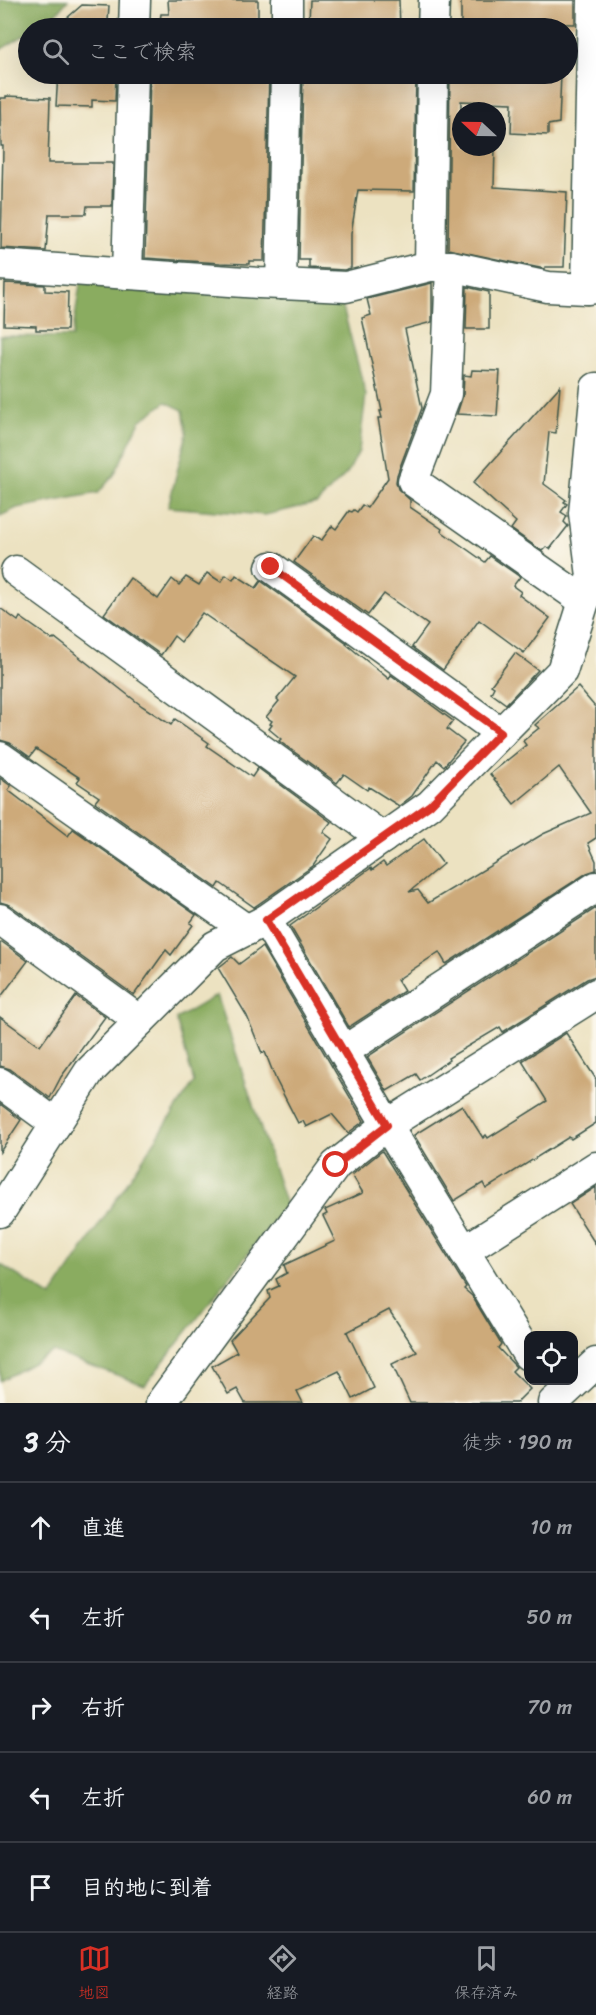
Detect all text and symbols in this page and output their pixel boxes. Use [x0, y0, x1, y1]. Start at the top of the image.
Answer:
search box [18, 18, 578, 84]
text: ここで検索 [87, 32, 197, 71]
icon: search [39, 35, 72, 68]
north arrow [452, 102, 506, 156]
route end [257, 553, 283, 579]
route start [322, 1151, 348, 1177]
map controls [524, 1331, 578, 1385]
button: locate [524, 1331, 578, 1385]
text: 3 分 [24, 1419, 71, 1465]
text: 徒歩 · 190 m [462, 1425, 572, 1460]
text: 直進 [81, 1508, 125, 1547]
text: 10 m [530, 1510, 572, 1545]
icon: ahead [24, 1511, 57, 1544]
text: 左折 [81, 1598, 125, 1637]
text: 50 m [527, 1600, 572, 1635]
icon: left [24, 1601, 57, 1634]
text: 右折 [81, 1688, 125, 1727]
text: 70 m [527, 1690, 572, 1725]
icon: right [24, 1691, 57, 1724]
text: 左折 [81, 1778, 125, 1817]
text: 60 m [527, 1780, 572, 1815]
icon: left [24, 1781, 57, 1814]
text: 目的地に到着 [81, 1868, 213, 1907]
icon: arrive [24, 1871, 57, 1904]
tab: 地図 [78, 1942, 111, 2007]
tab: 経路 [266, 1942, 299, 2007]
tab: 保存済み [454, 1942, 518, 2007]

